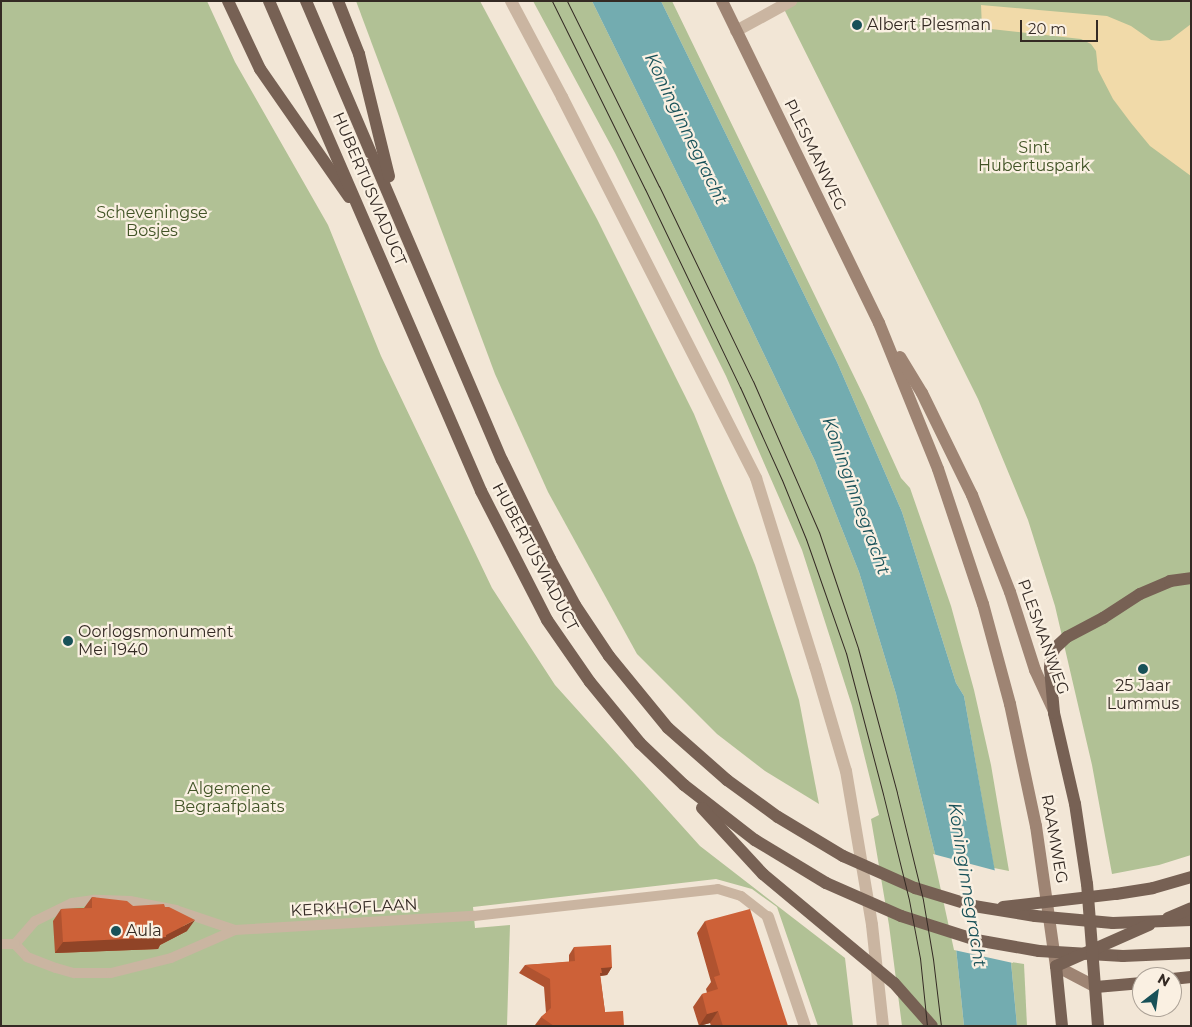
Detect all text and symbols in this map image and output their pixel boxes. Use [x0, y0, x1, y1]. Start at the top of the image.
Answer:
scale bar [1022, 10, 1100, 42]
place label: Albert Plesman [867, 15, 991, 35]
marker: Albert Plesman [851, 19, 863, 31]
text: 20 m [1028, 19, 1066, 38]
water label: Koninginnegracht [640, 50, 732, 208]
street label: PLESMANWEG [780, 96, 850, 214]
street label: HUBERTUSVIADUCT [328, 109, 410, 269]
park label: Sint Hubertuspark [978, 138, 1090, 176]
park label: Scheveningse Bosjes [96, 203, 208, 241]
water label: Koninginnegracht [817, 414, 895, 578]
street label: HUBERTUSVIADUCT [488, 480, 582, 634]
street label: PLESMANWEG [1013, 577, 1073, 697]
place label: Oorlogsmonument Mei 1940 [78, 622, 233, 660]
marker: Oorlogsmonument Mei 1940 [62, 635, 74, 647]
marker: 25 Jaar Lummus [1137, 663, 1149, 675]
place label: 25 Jaar Lummus [1107, 676, 1179, 714]
park label: Algemene Begraafplaats [173, 779, 285, 817]
street label: RAAMWEG [1037, 793, 1071, 885]
water label: Koninginnegracht [943, 801, 991, 969]
street label: KERKHOFLAAN [290, 895, 418, 921]
place label: Aula [126, 921, 162, 941]
marker: Aula [110, 925, 122, 937]
north arrow [1132, 967, 1182, 1017]
text: N [1155, 969, 1173, 990]

